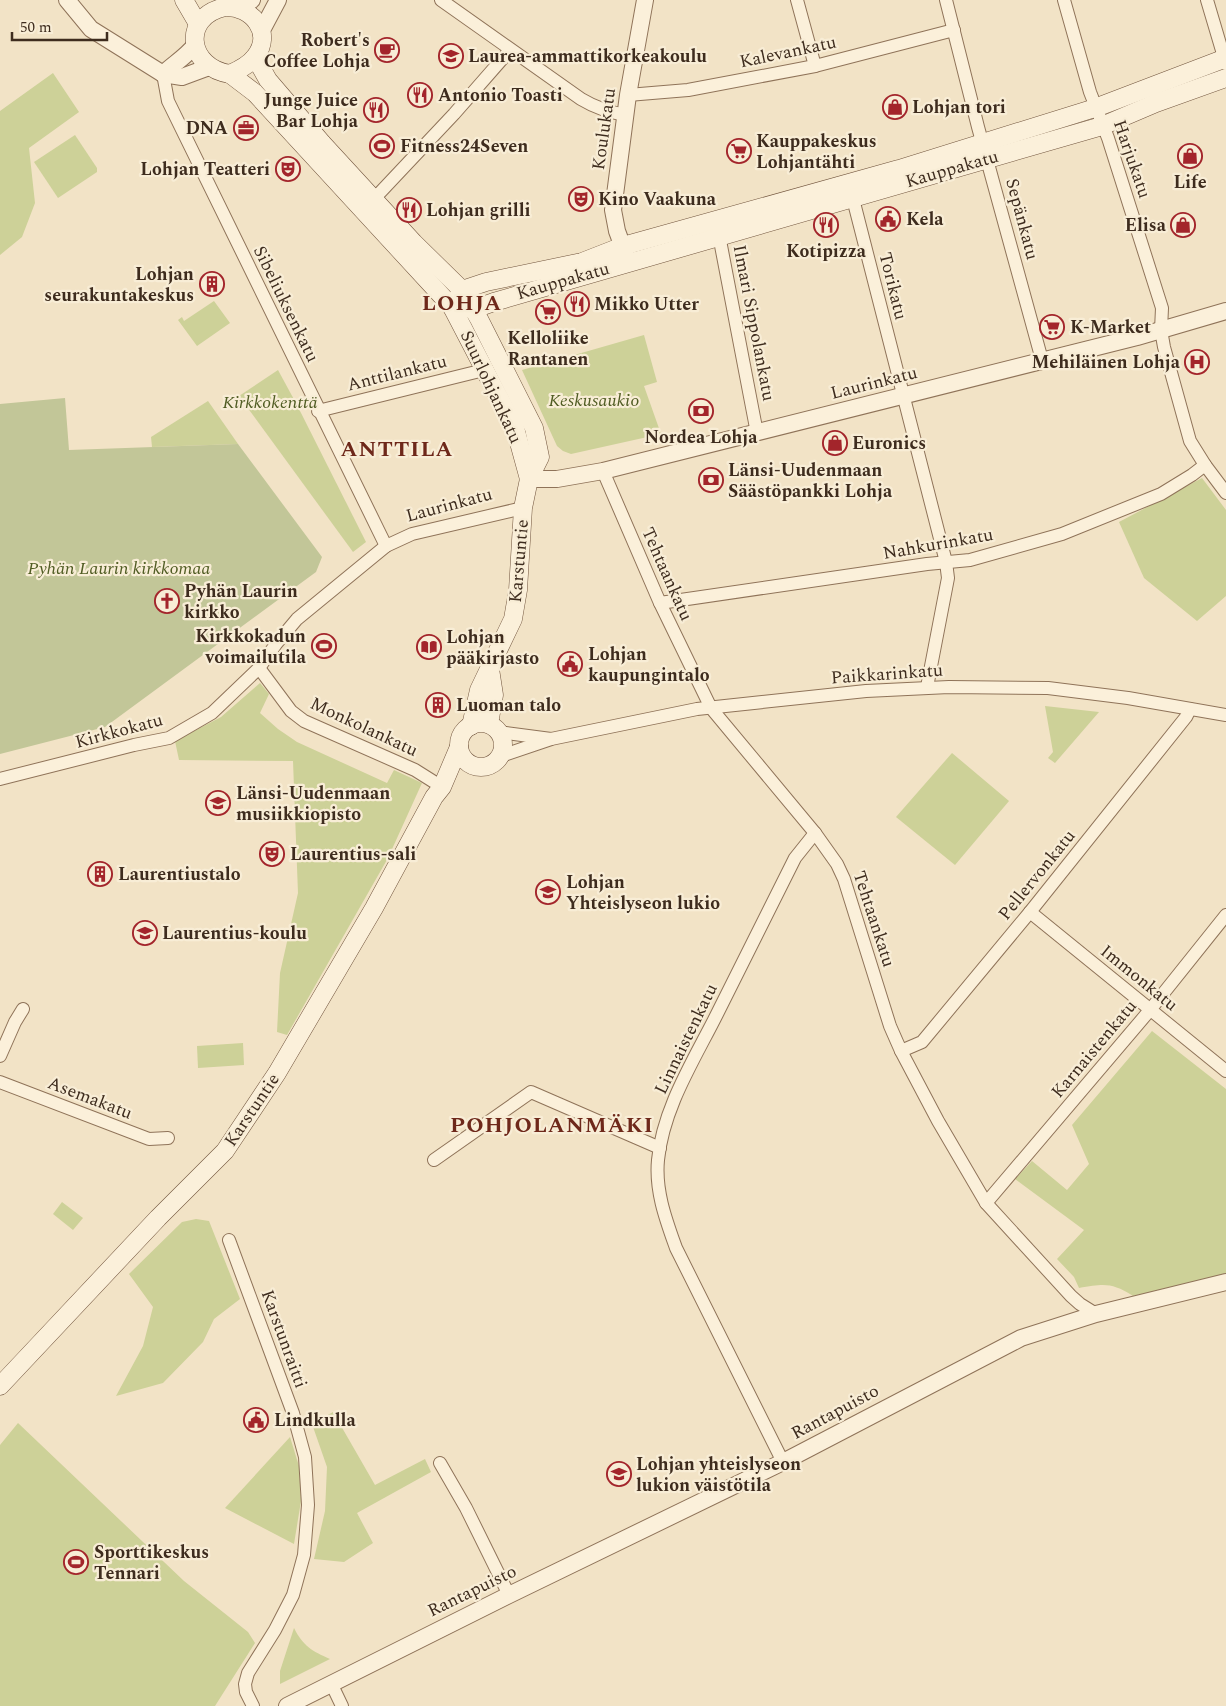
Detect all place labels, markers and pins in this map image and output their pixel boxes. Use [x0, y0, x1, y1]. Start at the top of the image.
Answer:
place label: Robert's Coffee Lohja [264, 27, 371, 75]
cafe icon: Robert's Coffee Lohja [374, 37, 400, 63]
school or university icon: Laurea-ammattikorkeakoulu [438, 43, 464, 69]
place label: Laurea-ammattikorkeakoulu [468, 43, 707, 70]
restaurant icon: Antonio Toasti [407, 82, 433, 108]
place label: Antonio Toasti [438, 82, 563, 109]
place label: Junge Juice Bar Lohja [264, 87, 359, 135]
shop icon: Lohjan tori [882, 94, 908, 120]
place label: Lohjan tori [912, 94, 1006, 121]
restaurant icon: Junge Juice Bar Lohja [363, 97, 389, 123]
place label: DNA [185, 115, 228, 142]
office icon: DNA [233, 115, 259, 141]
place label: Kauppakeskus Lohjantähti [756, 128, 877, 176]
sports icon: Fitness24Seven [369, 133, 395, 159]
place label: Fitness24Seven [400, 133, 528, 160]
supermarket icon: Kauppakeskus Lohjantähti [726, 138, 752, 164]
shop icon: Life [1177, 143, 1203, 169]
place label: Lohjan Teatteri [140, 156, 270, 183]
theatre icon: Lohjan Teatteri [275, 156, 301, 182]
place label: Life [1173, 169, 1207, 196]
theatre icon: Kino Vaakuna [568, 186, 594, 212]
place label: Kino Vaakuna [598, 186, 717, 213]
restaurant icon: Lohjan grilli [396, 197, 422, 223]
place label: Lohjan grilli [426, 197, 531, 224]
public building icon: Kela [875, 206, 901, 232]
place label: Kela [906, 206, 944, 233]
restaurant icon: Kotipizza [813, 212, 839, 238]
place label: Elisa [1125, 212, 1167, 239]
shop icon: Elisa [1170, 212, 1196, 238]
place label: Kotipizza [786, 238, 867, 265]
place label: Lohjan seurakuntakeskus [44, 261, 194, 309]
building icon: Lohjan seurakuntakeskus [199, 271, 225, 297]
restaurant icon: Mikko Utter [564, 291, 590, 317]
place label: Mikko Utter [594, 291, 699, 318]
supermarket icon: Kelloliike Rantanen [535, 299, 561, 325]
supermarket icon: K-Market [1039, 314, 1065, 340]
place label: K-Market [1070, 314, 1151, 341]
place label: Kelloliike Rantanen [507, 325, 589, 373]
place label: Mehiläinen Lohja [1031, 349, 1181, 376]
hospital icon: Mehiläinen Lohja [1184, 349, 1210, 375]
bank icon: Nordea Lohja [688, 398, 714, 424]
place label: Nordea Lohja [644, 424, 758, 451]
shop icon: Euronics [822, 430, 848, 456]
place label: Euronics [852, 430, 926, 457]
place label: Länsi-Uudenmaan Säästöpankki Lohja [728, 457, 893, 505]
bank icon: Länsi-Uudenmaan Säästöpankki Lohja [698, 467, 724, 493]
place label: Pyhän Laurin kirkko [184, 578, 298, 626]
church icon: Pyhän Laurin kirkko [154, 588, 180, 614]
place label: Kirkkokadun voimailutila [195, 623, 307, 671]
place label: Lohjan pääkirjasto [446, 624, 539, 672]
sports icon: Kirkkokadun voimailutila [311, 633, 337, 659]
library icon: Lohjan pääkirjasto [416, 634, 442, 660]
place label: Lohjan kaupungintalo [588, 641, 710, 689]
public building icon: Lohjan kaupungintalo [557, 651, 583, 677]
building icon: Luoman talo [425, 692, 451, 718]
place label: Luoman talo [456, 692, 561, 719]
place label: Länsi-Uudenmaan musiikkiopisto [236, 780, 390, 828]
school or university icon: Länsi-Uudenmaan musiikkiopisto [205, 790, 231, 816]
theatre icon: Laurentius-sali [259, 841, 285, 867]
place label: Laurentius-sali [290, 841, 416, 868]
building icon: Laurentiustalo [87, 861, 113, 887]
place label: Laurentiustalo [118, 861, 241, 888]
place label: Lohjan Yhteislyseon lukio [566, 869, 720, 917]
school or university icon: Lohjan Yhteislyseon lukio [535, 879, 561, 905]
school or university icon: Laurentius-koulu [132, 920, 158, 946]
place label: Laurentius-koulu [162, 920, 307, 947]
public building icon: Lindkulla [243, 1407, 269, 1433]
place label: Lindkulla [274, 1407, 356, 1434]
place label: Lohjan yhteislyseon lukion väistötila [636, 1451, 801, 1499]
school or university icon: Lohjan yhteislyseon lukion väistötila [606, 1461, 632, 1487]
place label: Sporttikeskus Tennari [94, 1539, 209, 1587]
sports icon: Sporttikeskus Tennari [63, 1549, 89, 1575]

